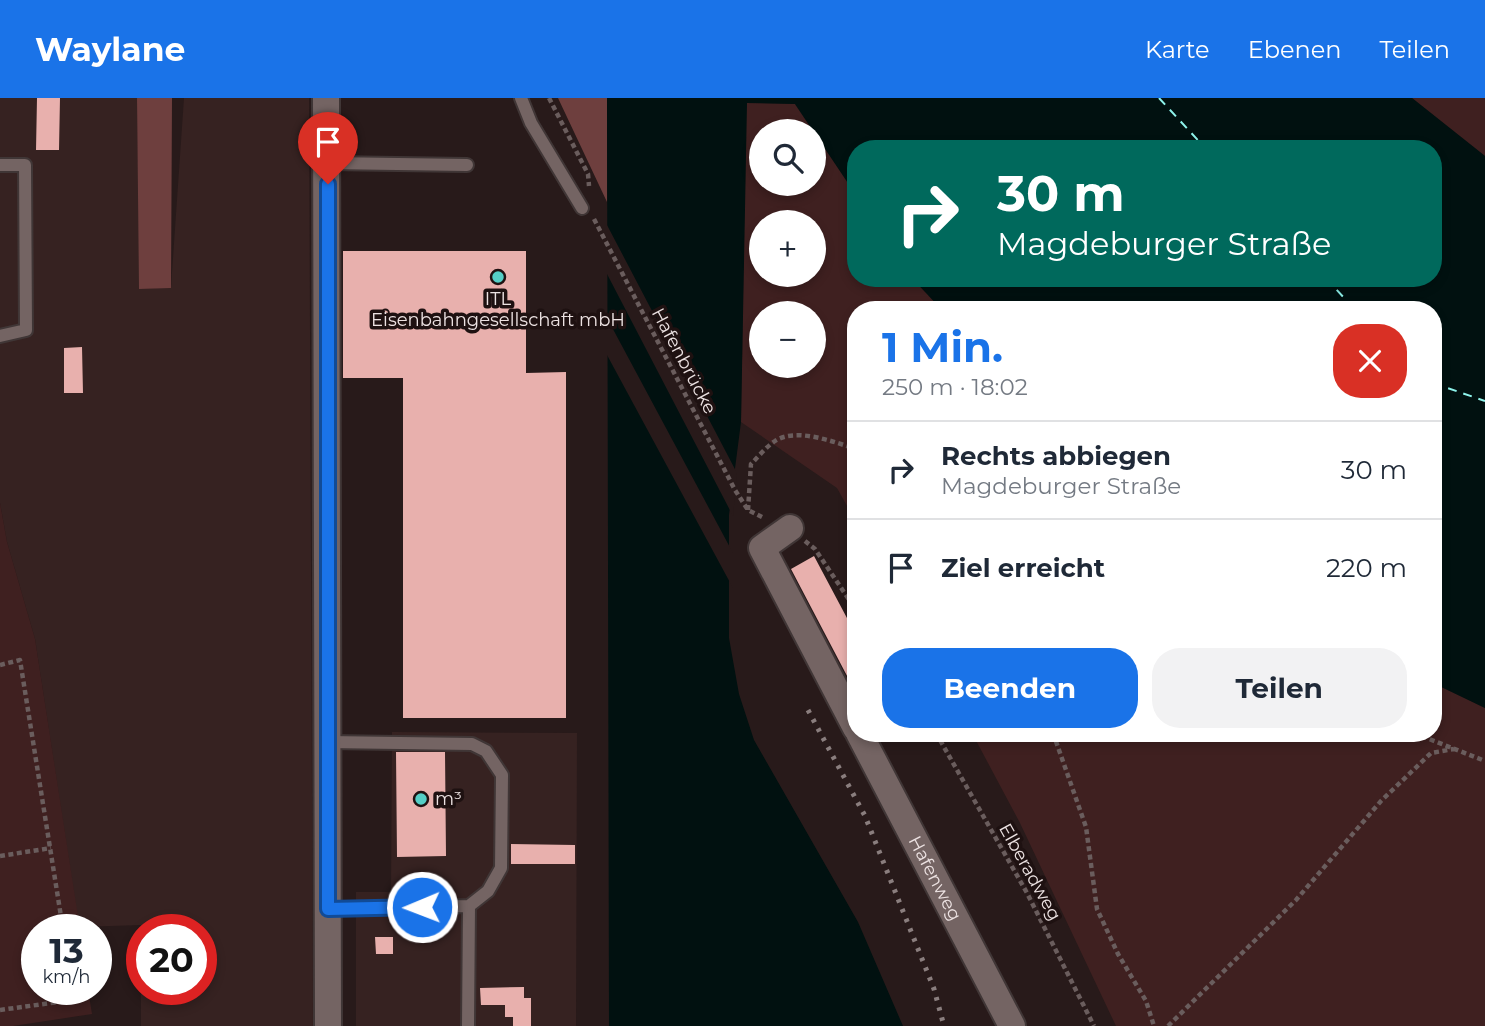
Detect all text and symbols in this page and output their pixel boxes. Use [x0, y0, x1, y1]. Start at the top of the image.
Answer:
text: Waylane [35, 29, 185, 69]
text: Karte [1145, 35, 1210, 64]
text: Ebenen [1248, 35, 1341, 64]
text: Teilen [1379, 35, 1450, 64]
pin [298, 112, 358, 184]
map controls [749, 119, 826, 378]
button: search [749, 119, 826, 196]
icon: arrive [309, 123, 347, 161]
text: 30 m [997, 164, 1125, 223]
icon: right [882, 168, 973, 259]
button: + [749, 210, 826, 287]
text: Magdeburger Straße [997, 224, 1331, 263]
marker: ITL Eisenbahngesellschaft mbH [490, 269, 506, 285]
place label: ITL Eisenbahngesellschaft mbH [371, 288, 625, 331]
button: − [749, 301, 826, 378]
street label: Hafenbrücke [647, 304, 721, 418]
text: 1 Min. [882, 321, 1003, 373]
button: close [1333, 324, 1407, 398]
text: 250 m · 18:02 [882, 373, 1028, 401]
text: Rechts abbiegen [941, 440, 1171, 472]
icon: right [882, 451, 920, 489]
text: 30 m [1341, 454, 1407, 486]
text: Magdeburger Straße [941, 472, 1181, 500]
icon: arrive [882, 549, 920, 587]
text: Ziel erreicht [941, 552, 1105, 584]
text: 220 m [1326, 552, 1407, 584]
button: Beenden [882, 648, 1138, 728]
button: Teilen [1152, 648, 1407, 728]
place label: m³ [435, 788, 462, 810]
marker: m³ [413, 791, 429, 807]
street label: Elberadweg [994, 819, 1066, 925]
street label: Hafenweg [904, 832, 966, 925]
position arrow [385, 870, 459, 944]
speed limit sign: 20 [126, 914, 217, 1005]
text: 13 [49, 929, 84, 972]
text: km/h [42, 966, 91, 988]

